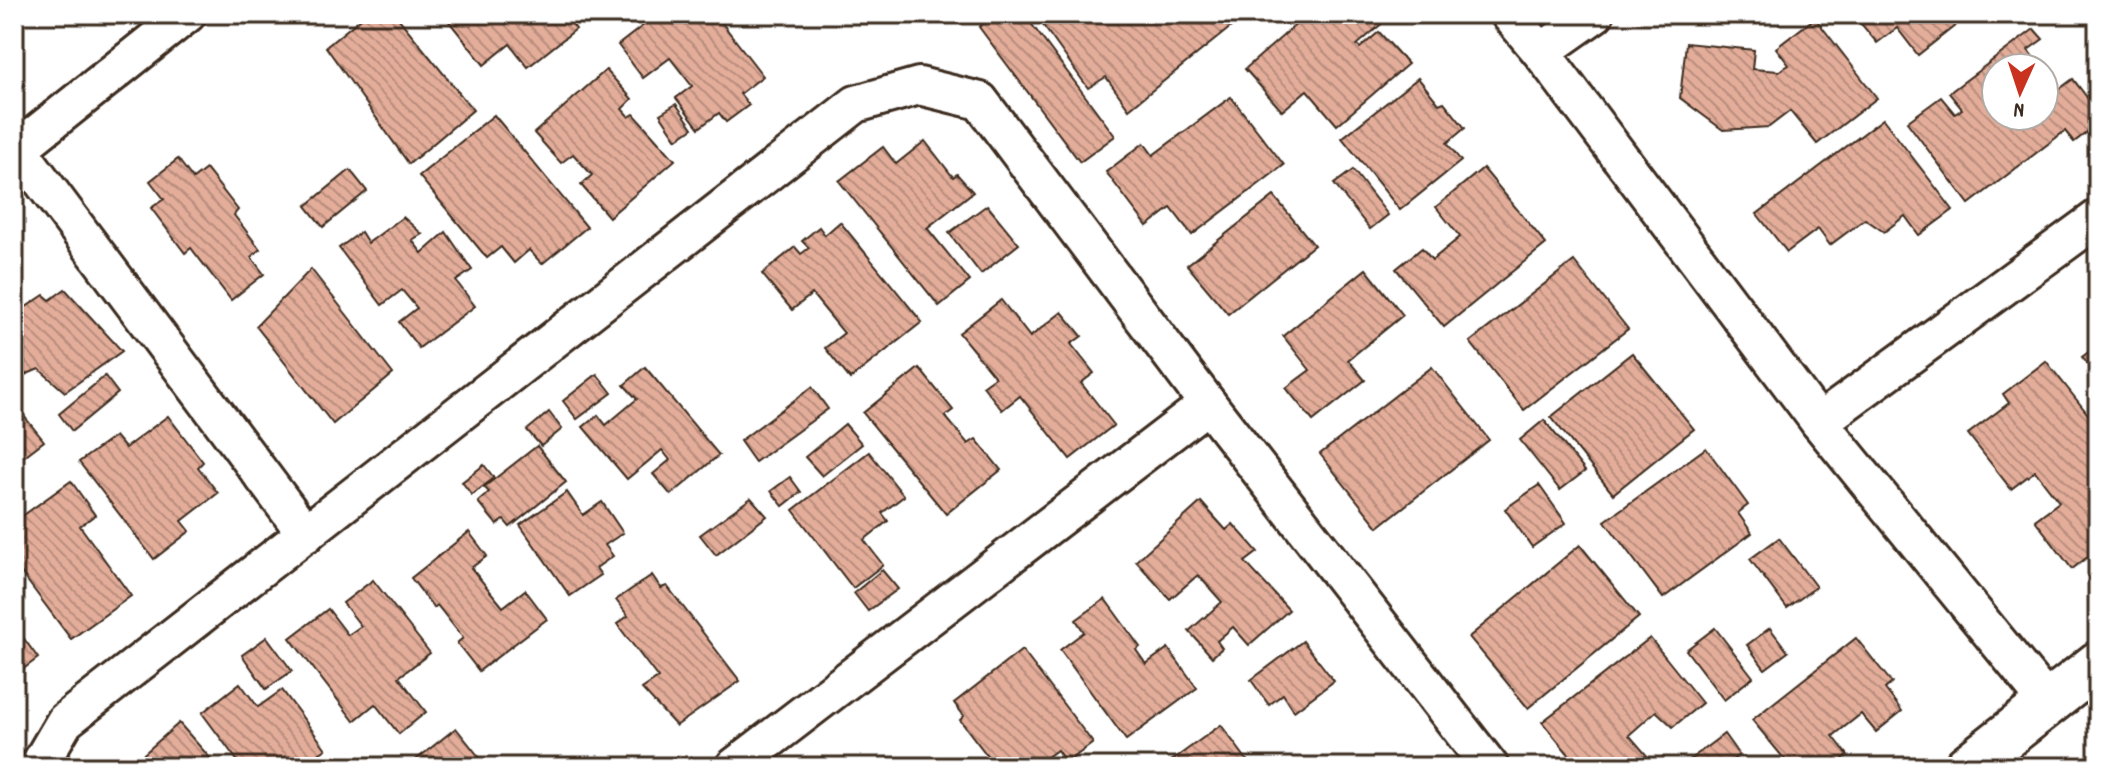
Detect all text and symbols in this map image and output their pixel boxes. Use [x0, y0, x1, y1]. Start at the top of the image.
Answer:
north arrow [1980, 52, 2060, 132]
text: N [2013, 93, 2025, 124]

